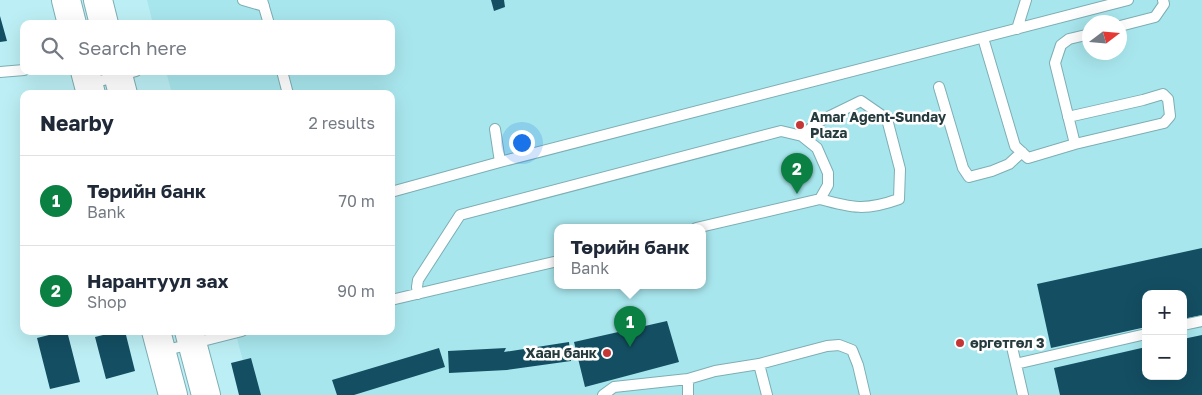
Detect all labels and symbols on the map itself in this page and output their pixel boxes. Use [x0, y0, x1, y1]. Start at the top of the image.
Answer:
north arrow [1082, 15, 1127, 60]
place label: Amar Agent-Sunday Plaza [810, 108, 947, 141]
marker: Amar Agent-Sunday Plaza [794, 119, 806, 131]
your location [509, 130, 535, 156]
pin: 2 [781, 153, 813, 194]
pin: 1 [614, 306, 646, 347]
place label: өргөтгөл 3 [970, 334, 1045, 351]
marker: өргөтгөл 3 [954, 337, 966, 349]
place label: Хаан банк [526, 344, 597, 361]
marker: Хаан банк [601, 347, 613, 359]

